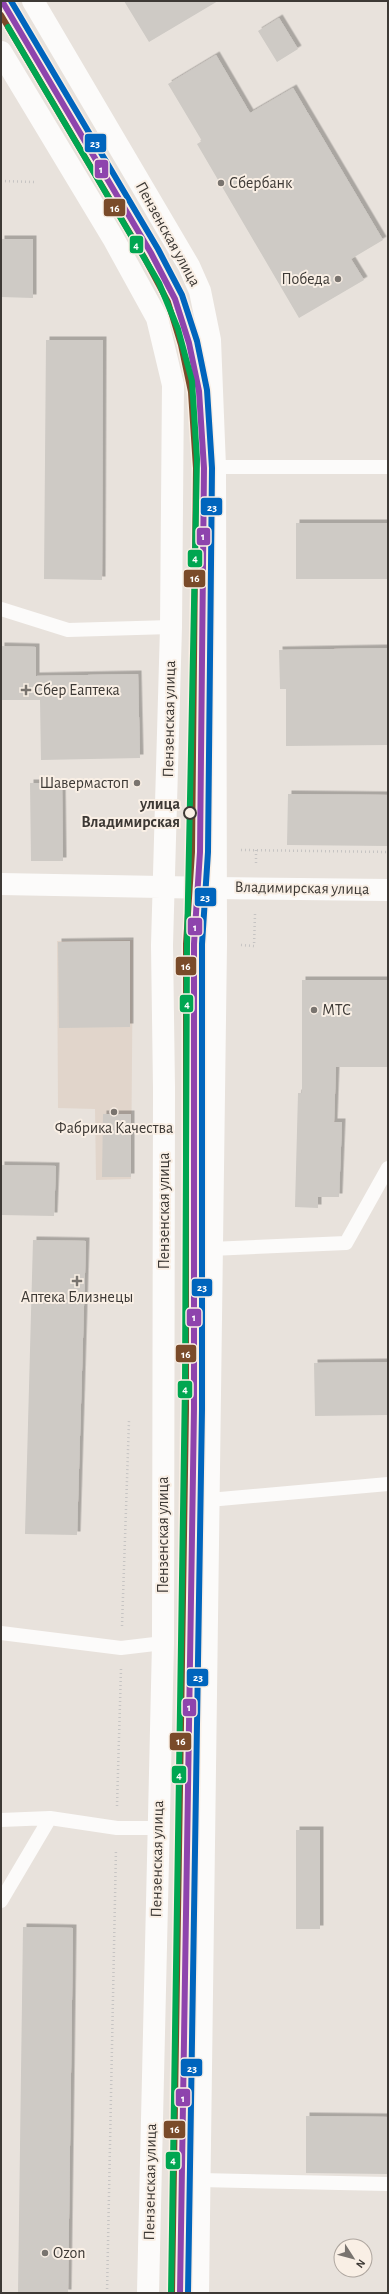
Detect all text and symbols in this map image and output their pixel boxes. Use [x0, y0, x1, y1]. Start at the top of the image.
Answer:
line badge: 23 [84, 133, 107, 153]
text: 23 [90, 138, 100, 149]
line badge: 1 [94, 159, 109, 179]
text: 1 [99, 164, 103, 175]
place label: Сбербанк [229, 175, 293, 191]
marker: Сбербанк [216, 178, 226, 188]
street label: Пензенская улица [132, 179, 203, 290]
line badge: 16 [103, 198, 126, 217]
text: 16 [110, 203, 120, 214]
line badge: 4 [129, 235, 144, 254]
text: 4 [133, 240, 139, 251]
place label: Победа [281, 271, 330, 287]
marker: Победа [333, 274, 343, 284]
line badge: 23 [200, 497, 223, 516]
text: 23 [207, 502, 217, 513]
line badge: 1 [196, 527, 211, 546]
text: 1 [201, 531, 205, 542]
line badge: 4 [187, 549, 203, 568]
text: 4 [192, 553, 198, 564]
line badge: 16 [183, 569, 206, 588]
text: 16 [190, 573, 200, 584]
street label: Пензенская улица [160, 660, 179, 778]
place label: Сбер Еаптека [34, 682, 120, 698]
marker: Сбер Еаптека [21, 685, 31, 695]
place label: Шавермастоп [39, 775, 129, 791]
marker: Шавермастоп [132, 778, 142, 788]
place label: улица Владимирская [81, 796, 180, 830]
marker: улица Владимирская [183, 806, 197, 820]
street label: Владимирская улица [234, 879, 370, 898]
line badge: 23 [194, 887, 217, 907]
text: 23 [200, 892, 210, 903]
line badge: 1 [187, 917, 203, 936]
text: 1 [193, 922, 197, 933]
line badge: 16 [175, 956, 197, 976]
text: 16 [181, 961, 191, 972]
line badge: 4 [179, 994, 194, 1013]
text: 4 [184, 999, 190, 1010]
place label: МТС [322, 1002, 351, 1018]
marker: МТС [309, 1005, 319, 1015]
marker: Фабрика Качества [109, 1107, 119, 1117]
place label: Фабрика Качества [55, 1120, 173, 1136]
street label: Пензенская улица [156, 1152, 173, 1270]
marker: Аптека Близнецы [72, 1276, 82, 1286]
line badge: 23 [191, 1278, 213, 1297]
text: 23 [197, 1282, 207, 1293]
place label: Аптека Близнецы [21, 1289, 133, 1305]
line badge: 1 [186, 1308, 202, 1327]
text: 1 [192, 1312, 196, 1323]
line badge: 16 [175, 1344, 197, 1363]
text: 16 [181, 1349, 191, 1360]
line badge: 4 [177, 1380, 193, 1399]
text: 4 [182, 1384, 188, 1395]
street label: Пензенская улица [155, 1476, 172, 1594]
line badge: 23 [186, 1668, 209, 1687]
text: 23 [193, 1672, 203, 1683]
line badge: 1 [182, 1698, 197, 1717]
text: 1 [187, 1702, 191, 1713]
line badge: 16 [169, 1732, 192, 1751]
text: 16 [176, 1736, 186, 1747]
line badge: 4 [171, 1765, 187, 1784]
text: 4 [176, 1770, 182, 1781]
street label: Пензенская улица [148, 1800, 167, 1918]
line badge: 23 [180, 2058, 203, 2077]
text: 23 [187, 2063, 197, 2074]
line badge: 1 [175, 2088, 191, 2107]
text: 1 [181, 2093, 185, 2104]
line badge: 16 [163, 2120, 186, 2139]
street label: Пензенская улица [141, 2123, 160, 2241]
text: 16 [170, 2124, 180, 2135]
line badge: 4 [165, 2151, 181, 2170]
text: 4 [170, 2155, 176, 2166]
north arrow [333, 2238, 373, 2278]
place label: Ozon [53, 2245, 85, 2261]
marker: Ozon [40, 2248, 50, 2258]
text: N [354, 2257, 367, 2270]

